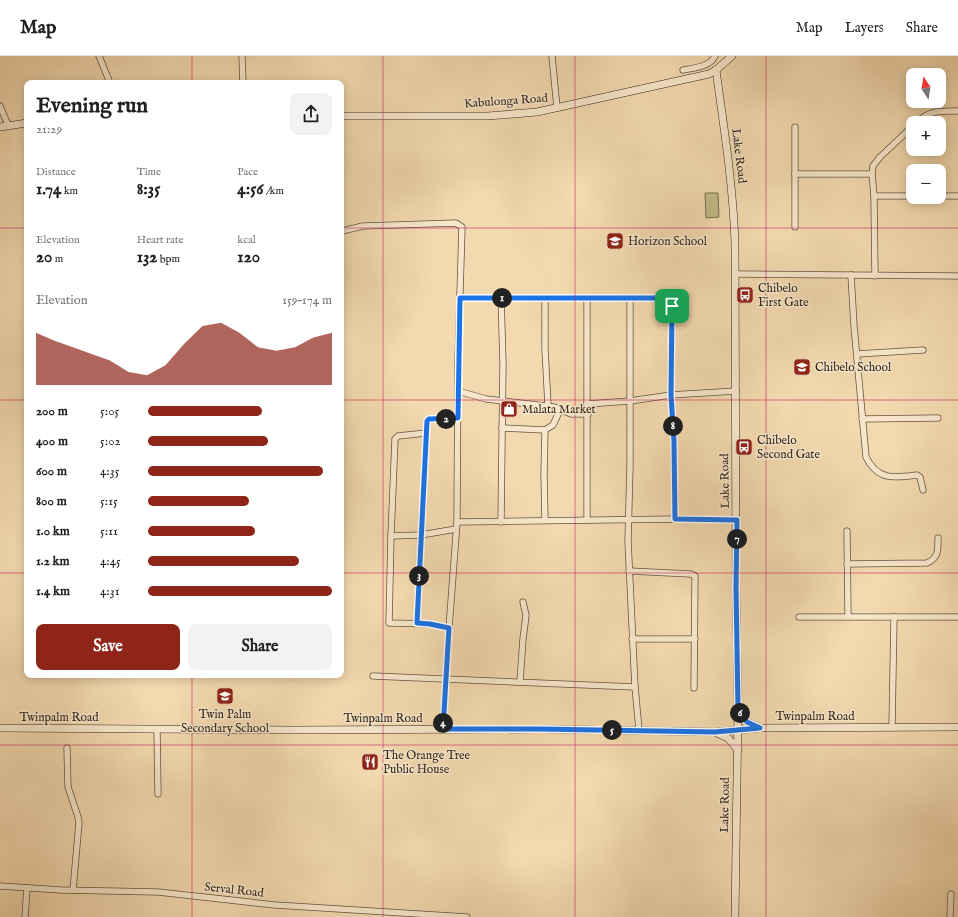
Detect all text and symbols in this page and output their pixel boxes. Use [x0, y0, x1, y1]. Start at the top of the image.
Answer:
text: Map [20, 16, 56, 40]
text: Map [796, 19, 823, 37]
text: Layers [845, 19, 884, 37]
text: Share [906, 19, 938, 37]
north arrow [906, 68, 946, 108]
map controls [906, 68, 946, 204]
street label: Kabulonga Road [464, 91, 549, 111]
text: Evening run [36, 92, 148, 120]
button: share [290, 93, 332, 135]
button: + [906, 116, 946, 156]
text: 21:29 [36, 121, 62, 138]
street label: Lake Road [728, 128, 750, 185]
button: − [906, 164, 946, 204]
text: Distance [36, 165, 76, 179]
text: Time [137, 165, 161, 179]
text: Pace [237, 165, 258, 179]
text: 1.74 [36, 179, 61, 200]
text: 8:35 [137, 179, 160, 200]
text: 4:56 [237, 179, 263, 200]
text: km [61, 184, 78, 198]
text: /km [263, 184, 284, 198]
school or university icon: Horizon School [605, 231, 625, 251]
text: Elevation [36, 233, 80, 247]
text: Heart rate [137, 233, 184, 247]
text: kcal [237, 233, 256, 247]
place label: Horizon School [628, 234, 708, 249]
text: 20 [36, 247, 52, 268]
text: 132 [137, 247, 157, 268]
text: 120 [237, 247, 260, 268]
text: m [52, 252, 63, 266]
text: bpm [157, 252, 180, 266]
place label: Chibelo First Gate [758, 281, 809, 310]
bus stop icon: Chibelo First Gate [735, 285, 755, 305]
pin: 1 [492, 288, 512, 308]
pin [655, 289, 689, 323]
text: 1 [500, 291, 504, 305]
text: Elevation [36, 292, 88, 309]
text: 159–174 m [282, 292, 332, 309]
icon: arrive [661, 295, 683, 317]
school or university icon: Chibelo School [792, 357, 812, 377]
place label: Chibelo School [815, 360, 892, 375]
shop icon: Malata Market [499, 399, 519, 419]
place label: Malata Market [522, 402, 596, 417]
text: 200 m [36, 403, 68, 420]
text: 5:05 [100, 403, 119, 420]
pin: 2 [436, 409, 456, 429]
text: 2 [443, 412, 449, 426]
pin: 8 [663, 416, 683, 436]
text: 8 [671, 419, 675, 433]
text: 400 m [36, 433, 68, 450]
text: 5:02 [100, 433, 121, 450]
place label: Chibelo Second Gate [757, 433, 820, 462]
bus stop icon: Chibelo Second Gate [734, 437, 754, 457]
street label: Lake Road [717, 453, 733, 509]
text: 600 m [36, 463, 67, 480]
text: 4:35 [100, 463, 119, 480]
text: 800 m [36, 493, 67, 510]
text: 5:15 [100, 493, 118, 510]
text: 1.0 km [36, 523, 70, 540]
text: 5:11 [100, 523, 118, 540]
pin: 7 [727, 529, 747, 549]
text: 7 [734, 532, 740, 546]
text: 1.2 km [36, 553, 70, 570]
text: 4:45 [100, 553, 121, 570]
pin: 3 [409, 566, 429, 586]
text: 3 [417, 569, 421, 583]
text: 1.4 km [36, 583, 70, 600]
text: 4:31 [100, 583, 120, 600]
button: Save [36, 624, 180, 670]
button: Share [188, 624, 332, 670]
school or university icon: Twin Palm Secondary School [215, 686, 235, 706]
pin: 6 [730, 703, 750, 723]
text: 6 [738, 706, 742, 720]
place label: Twin Palm Secondary School [181, 707, 270, 736]
street label: Twinpalm Road [775, 709, 855, 725]
street label: Twinpalm Road [19, 710, 99, 726]
street label: Twinpalm Road [343, 711, 423, 727]
pin: 4 [433, 713, 453, 733]
text: 4 [440, 716, 446, 730]
pin: 5 [602, 720, 622, 740]
text: 5 [610, 723, 614, 737]
place label: The Orange Tree Public House [383, 748, 471, 777]
restaurant icon: The Orange Tree Public House [360, 752, 380, 772]
street label: Lake Road [717, 777, 733, 833]
street label: Serval Road [204, 879, 265, 901]

